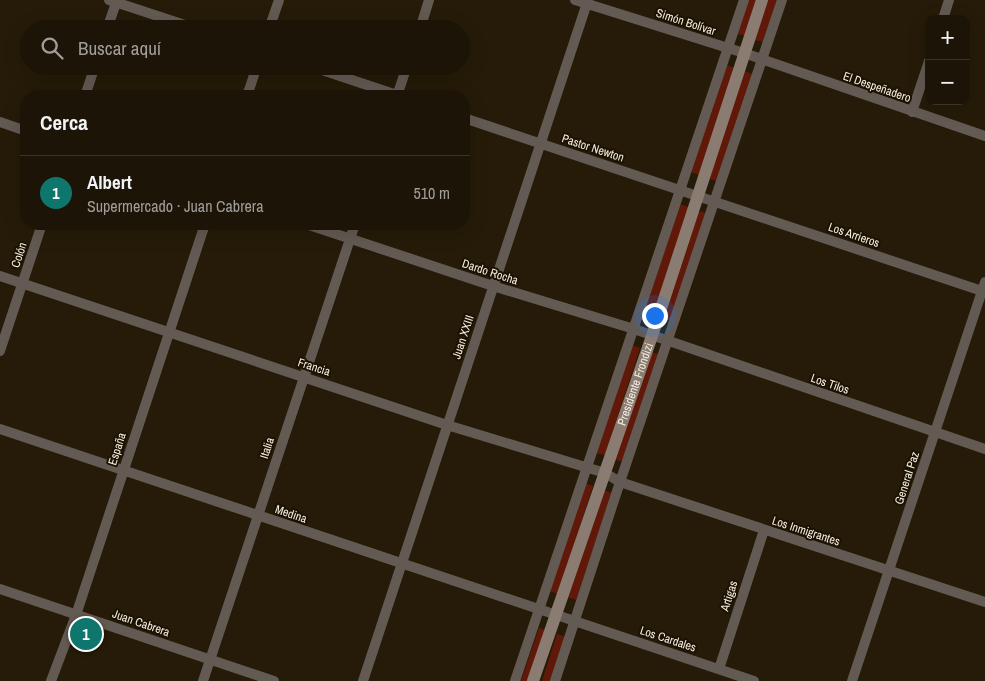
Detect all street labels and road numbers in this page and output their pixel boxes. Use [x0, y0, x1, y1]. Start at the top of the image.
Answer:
street label: Simón Bolívar [654, 5, 719, 39]
street label: El Despeñadero [841, 68, 913, 106]
street label: Pastor Newton [560, 130, 626, 166]
street label: Los Arrieros [826, 219, 882, 251]
street label: Colón [7, 240, 31, 270]
street label: Dardo Rocha [460, 255, 521, 289]
street label: Juan XXIII [448, 313, 478, 361]
street label: Presidente Frondizi [614, 341, 657, 428]
street label: Francia [296, 354, 333, 380]
street label: Los Tilos [809, 370, 851, 398]
street label: España [104, 430, 130, 467]
street label: Italia [256, 435, 278, 461]
street label: General Paz [891, 449, 923, 506]
street label: Medina [273, 501, 310, 527]
street label: Los Inmigrantes [770, 512, 842, 550]
street label: Artigas [716, 579, 741, 614]
street label: Juan Cabrera [110, 606, 172, 640]
street label: Los Cardales [638, 622, 698, 656]

